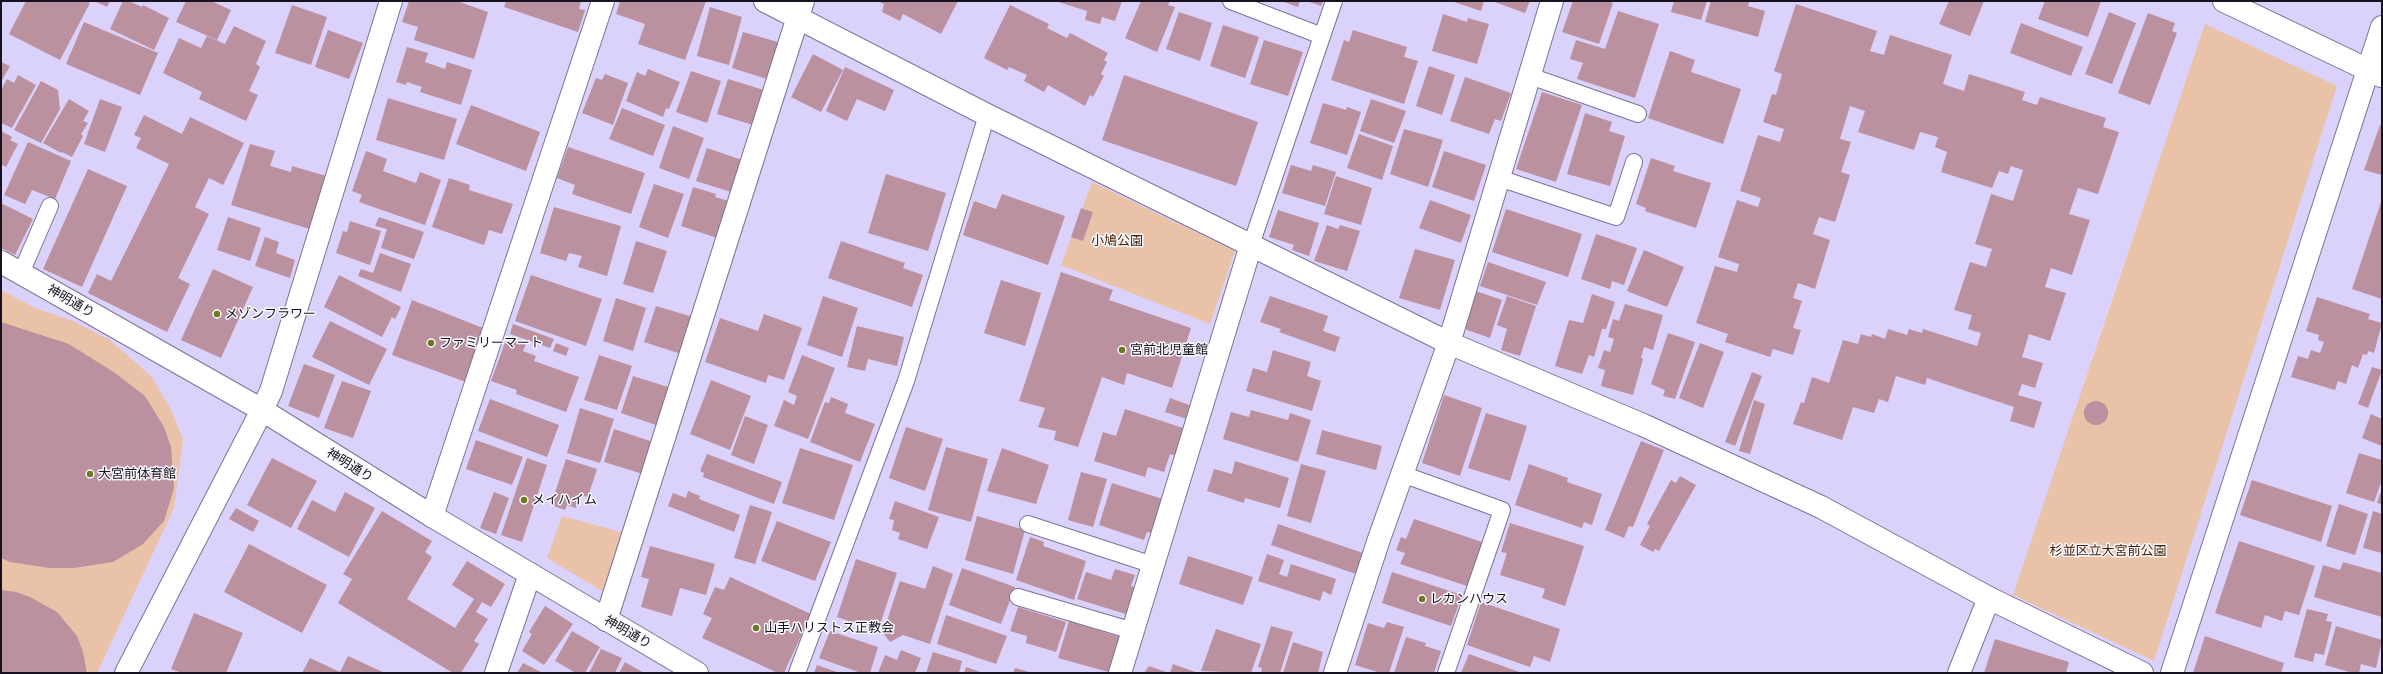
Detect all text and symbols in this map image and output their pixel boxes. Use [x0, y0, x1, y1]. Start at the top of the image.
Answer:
park label: 小鳩公園 [1091, 233, 1143, 249]
street label: 神明通り [45, 281, 97, 321]
place label: メゾンフラワー [225, 306, 316, 322]
marker: メゾンフラワー [212, 309, 222, 319]
place label: ファミリーマート [439, 335, 543, 351]
marker: ファミリーマート [426, 338, 436, 348]
place label: 宮前北児童館 [1130, 342, 1208, 358]
marker: 宮前北児童館 [1117, 345, 1127, 355]
street label: 神明通り [324, 445, 376, 485]
place label: 大宮前体育館 [98, 466, 176, 482]
marker: 大宮前体育館 [85, 469, 95, 479]
place label: メイハイム [532, 492, 597, 508]
marker: メイハイム [519, 495, 529, 505]
park label: 杉並区立大宮前公園 [2050, 543, 2166, 559]
place label: レカンハウス [1430, 591, 1508, 607]
marker: レカンハウス [1417, 594, 1427, 604]
street label: 神明通り [602, 612, 654, 652]
place label: 山手ハリストス正教会 [764, 620, 894, 636]
marker: 山手ハリストス正教会 [751, 623, 761, 633]

